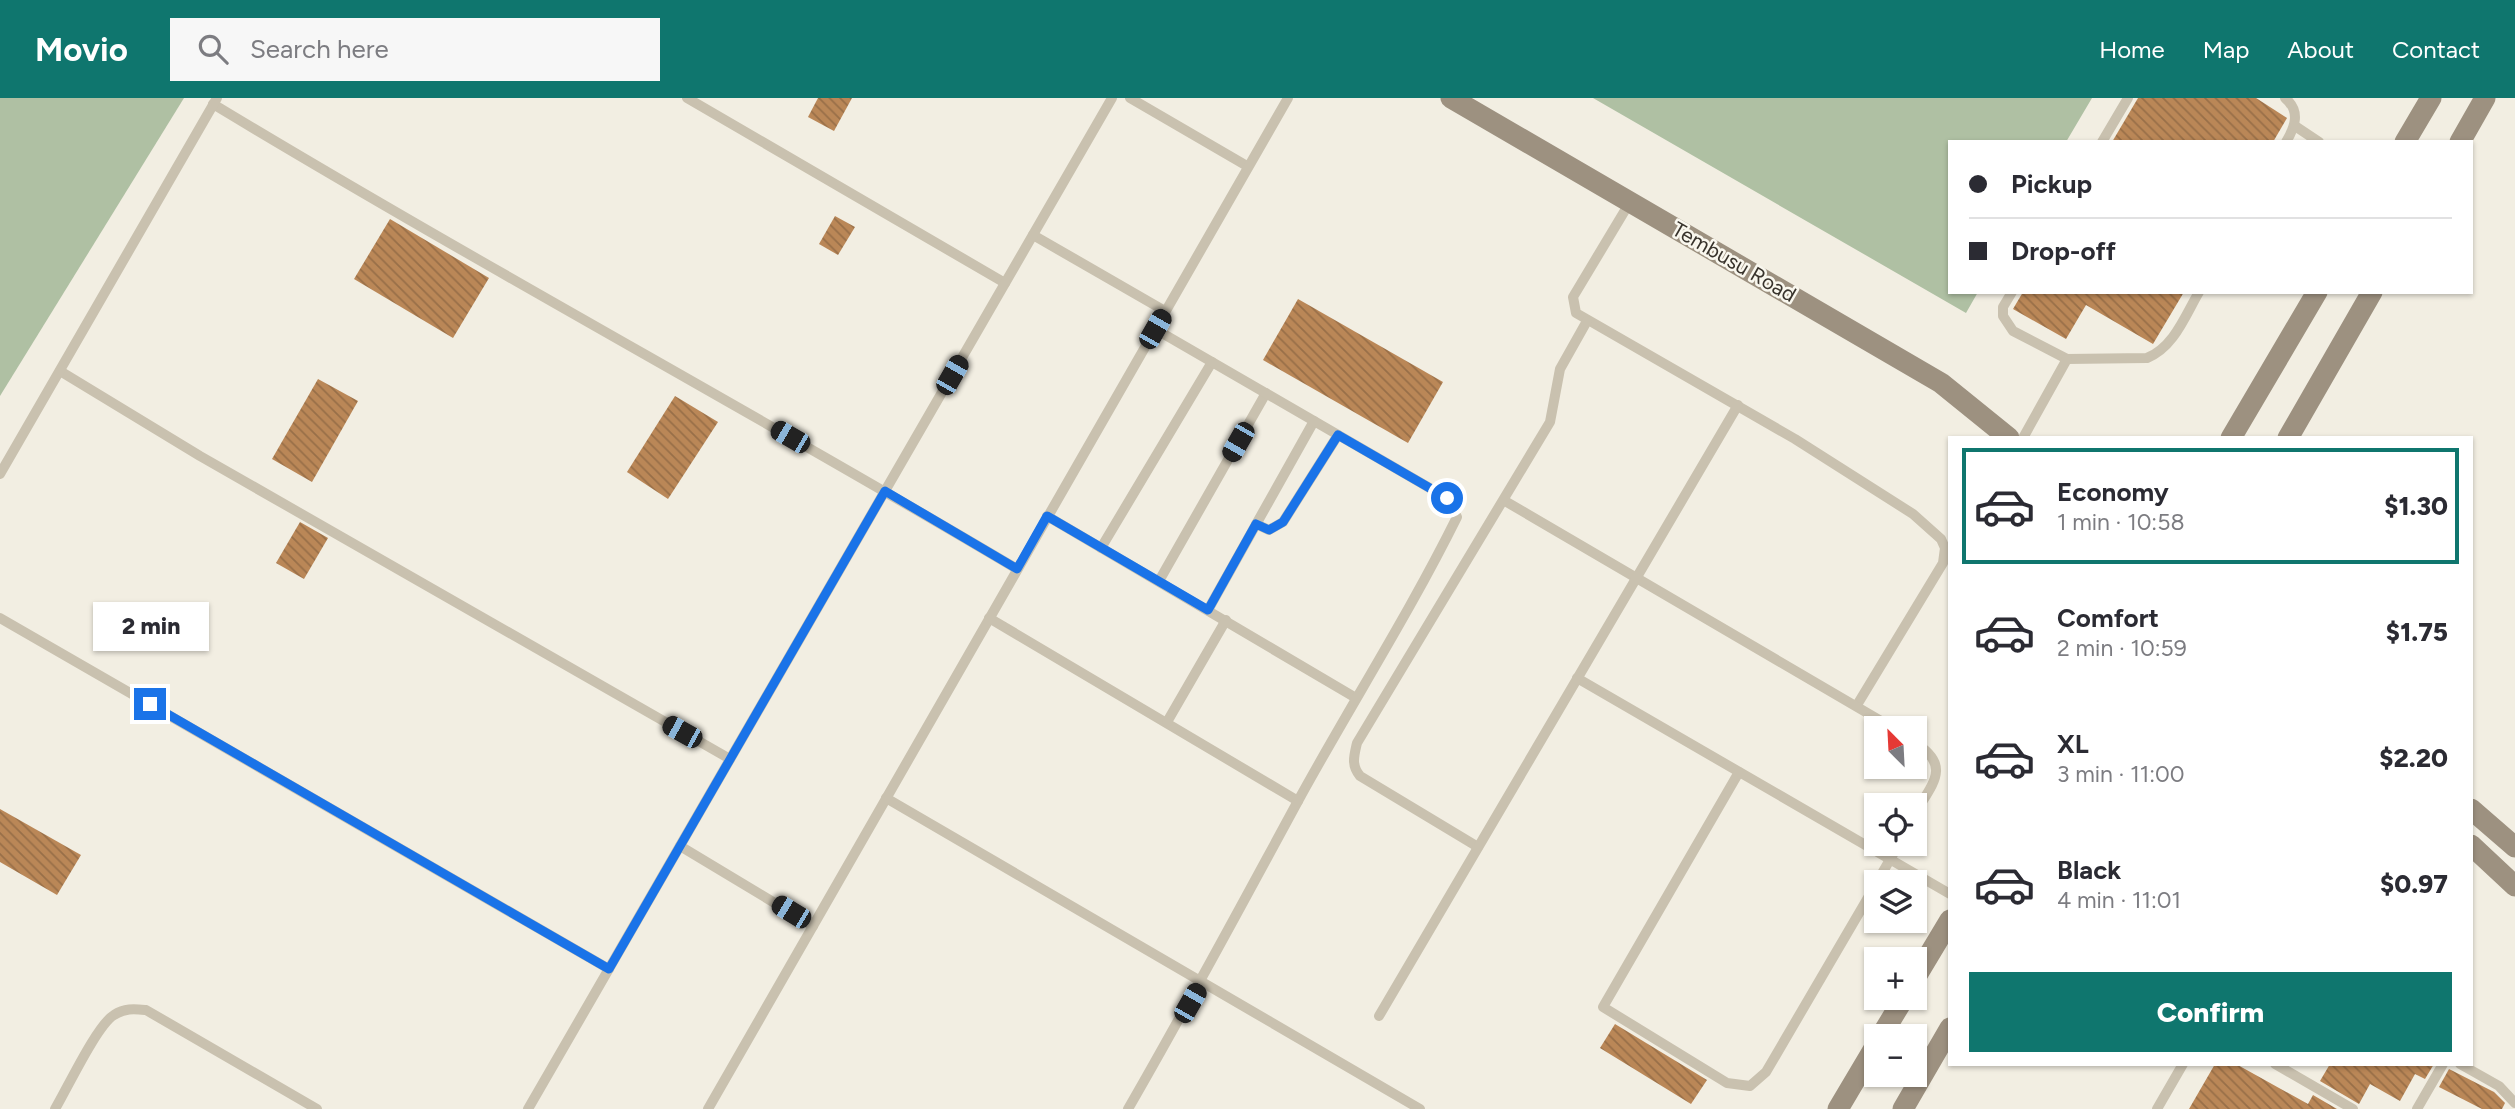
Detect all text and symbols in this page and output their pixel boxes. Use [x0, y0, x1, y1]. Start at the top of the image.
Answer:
search box [170, 18, 660, 81]
text: Movio [35, 30, 128, 69]
icon: search [194, 30, 232, 68]
text: Search here [250, 33, 389, 65]
text: Home [2099, 35, 2165, 64]
text: Map [2203, 35, 2249, 64]
text: About [2287, 35, 2354, 64]
text: Contact [2392, 35, 2480, 64]
text: Pickup [2011, 168, 2092, 200]
street label: Tembusu Road [1668, 216, 1801, 307]
text: Drop-off [2011, 235, 2116, 267]
car [1136, 306, 1175, 352]
car [933, 352, 972, 398]
car [767, 417, 814, 457]
car [1219, 419, 1258, 465]
icon: car [1973, 475, 2036, 538]
text: Economy [2057, 476, 2169, 508]
route start [1431, 482, 1463, 514]
text: $1.30 [2384, 490, 2448, 522]
text: 1 min · 10:58 [2057, 508, 2185, 536]
icon: car [1973, 601, 2036, 664]
callout: 2 min [92, 602, 208, 652]
text: Comfort [2057, 602, 2159, 634]
text: 2 min [122, 612, 180, 640]
text: $1.75 [2386, 616, 2448, 648]
text: 2 min · 10:59 [2057, 634, 2187, 662]
route end [134, 688, 166, 720]
car [659, 713, 706, 751]
north arrow [1864, 716, 1927, 779]
map controls [1864, 716, 1927, 1087]
icon: car [1973, 727, 2036, 790]
text: XL [2057, 728, 2089, 760]
text: $2.20 [2379, 742, 2448, 774]
text: 3 min · 11:00 [2057, 760, 2184, 788]
button: locate [1864, 793, 1927, 856]
icon: car [1973, 853, 2036, 916]
text: Black [2057, 854, 2121, 886]
text: $0.97 [2380, 868, 2448, 900]
button: layers [1864, 870, 1927, 933]
text: 4 min · 11:01 [2057, 886, 2181, 914]
car [768, 892, 815, 932]
button: + [1864, 947, 1927, 1010]
button: Confirm [1969, 972, 2452, 1052]
car [1171, 980, 1210, 1026]
button: − [1864, 1024, 1927, 1087]

